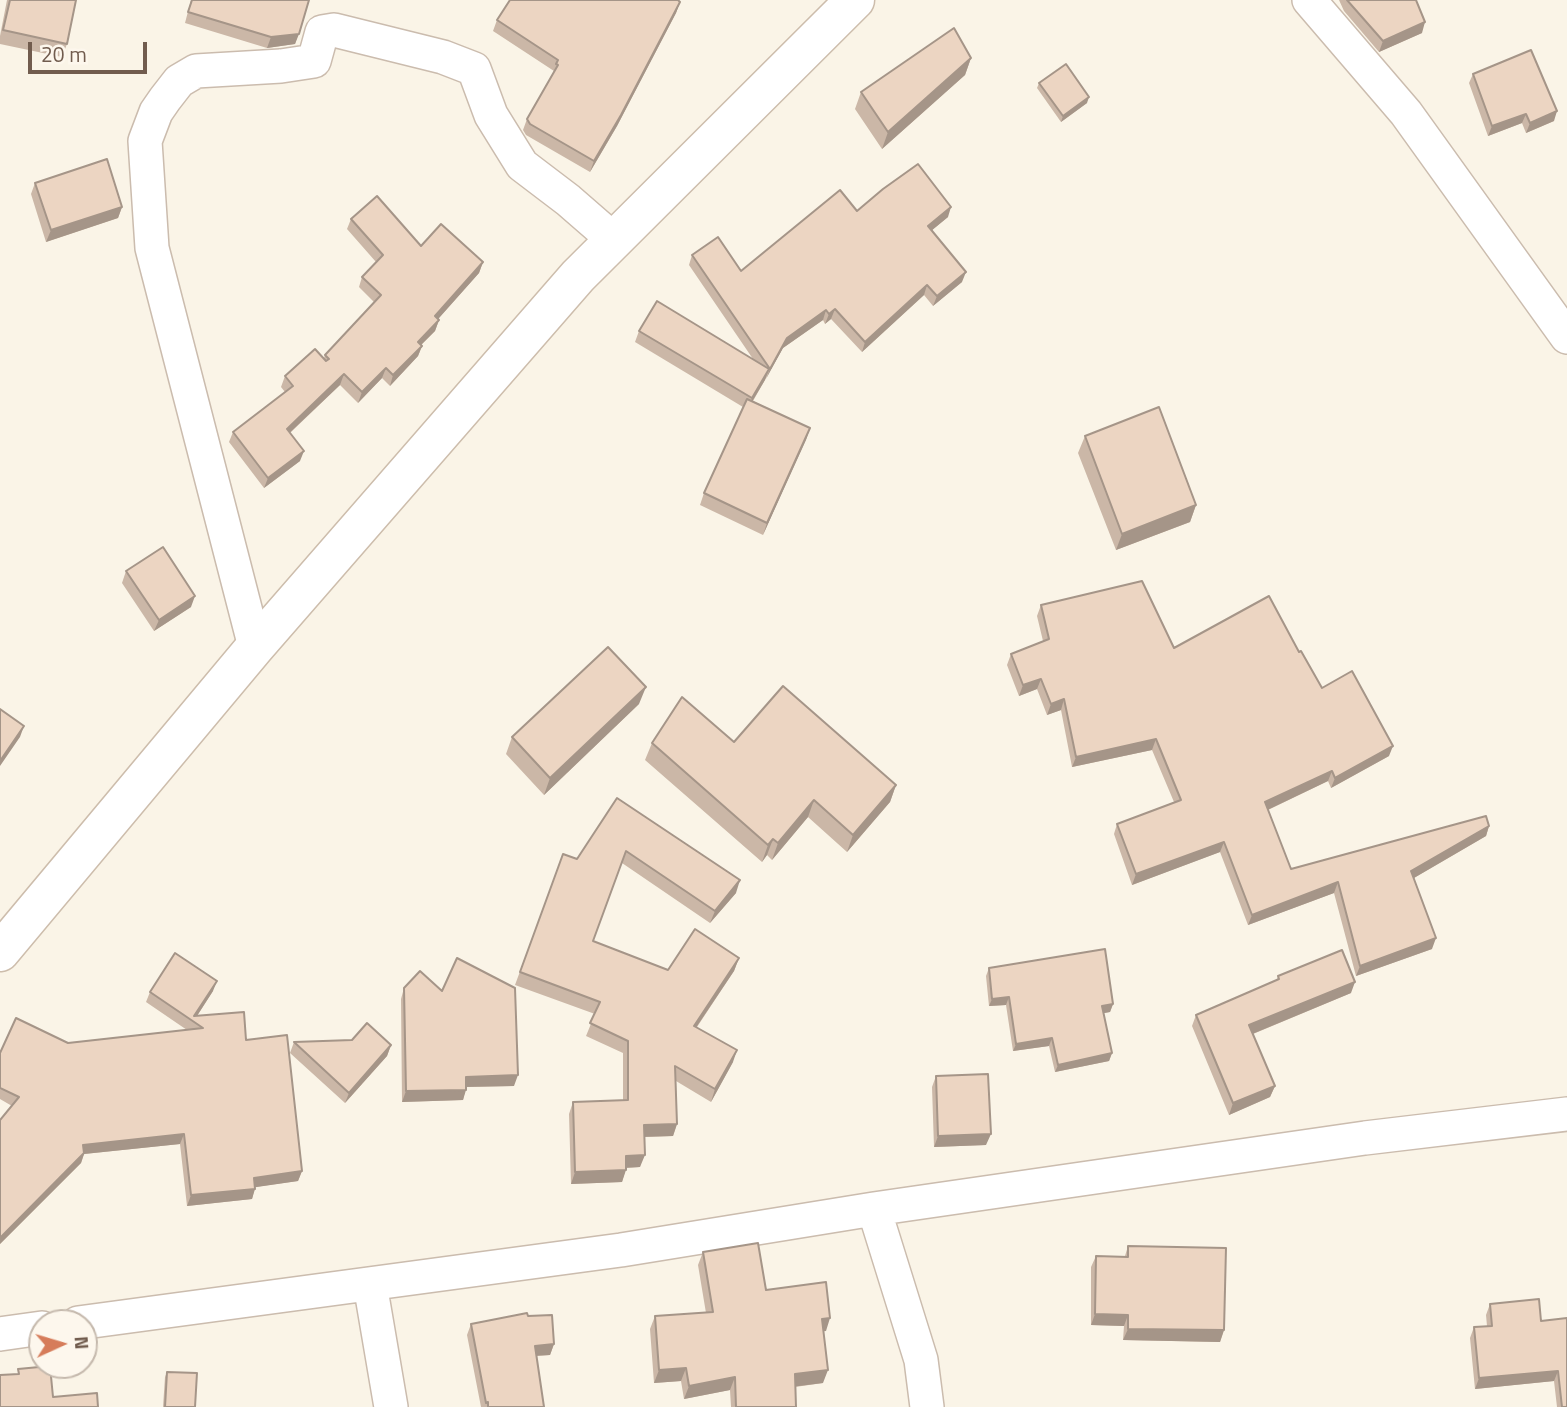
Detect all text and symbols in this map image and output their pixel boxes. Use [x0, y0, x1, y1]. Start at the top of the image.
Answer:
scale bar [32, 28, 150, 72]
text: 20 m [41, 38, 87, 70]
north arrow [28, 1309, 98, 1379]
text: N [68, 1335, 97, 1350]

